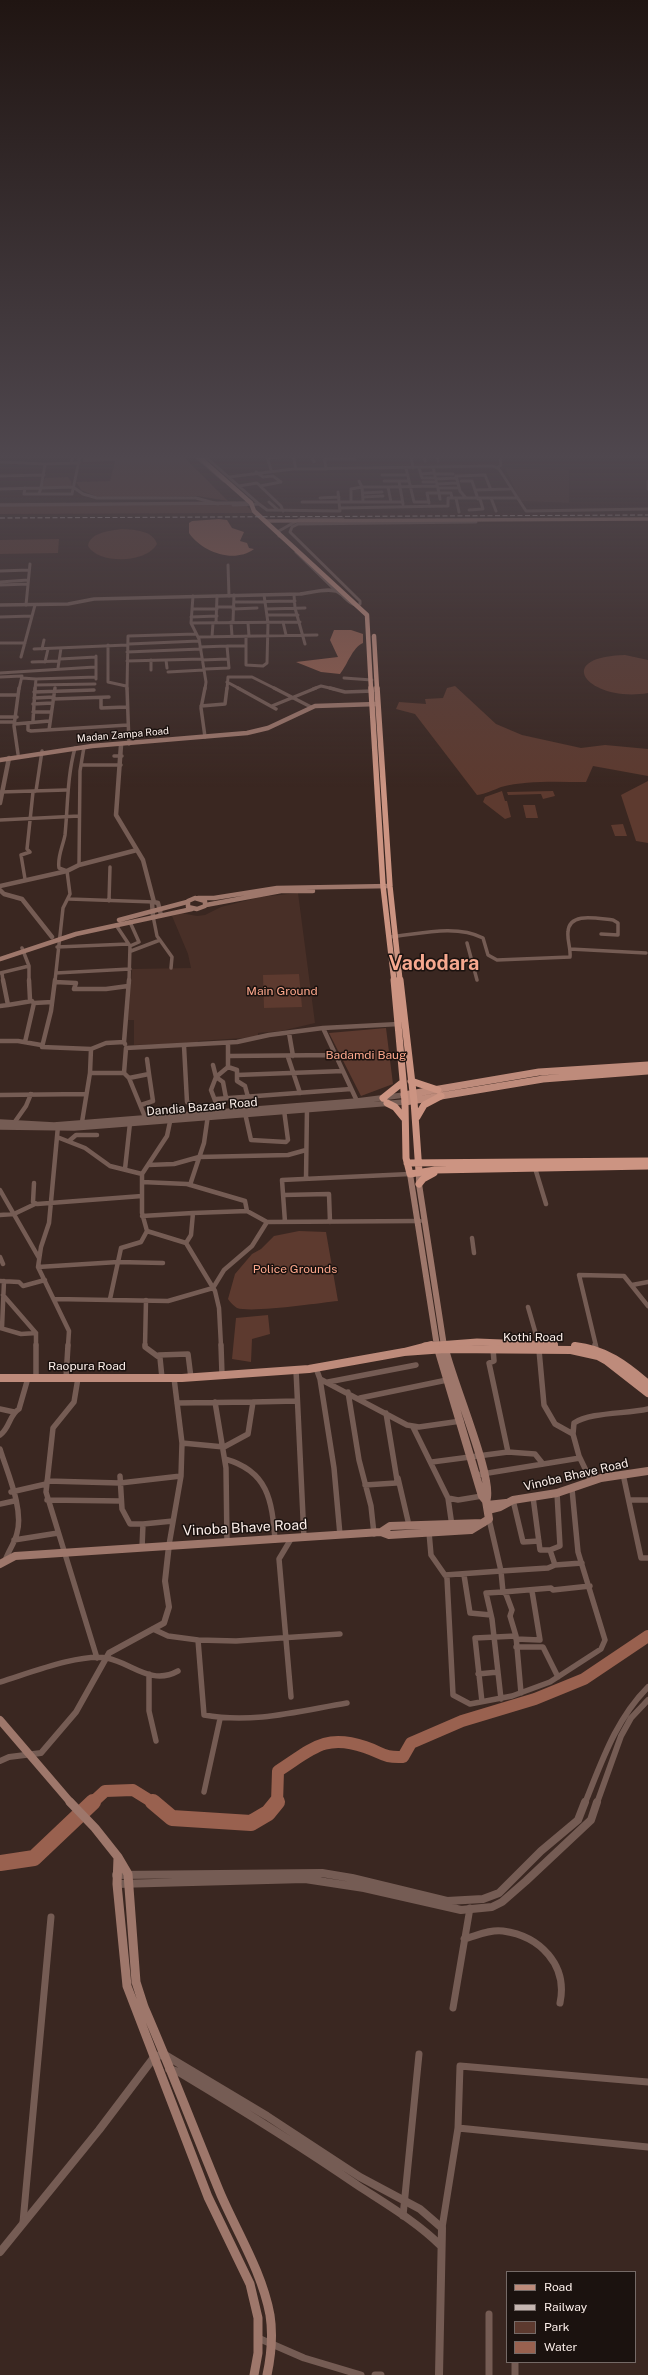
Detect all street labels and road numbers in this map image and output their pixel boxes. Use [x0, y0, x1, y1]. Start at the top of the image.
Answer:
street label: Madan Zampa Road [77, 725, 169, 745]
street label: Dandia Bazaar Road [146, 1095, 258, 1119]
street label: Kothi Road [503, 1330, 563, 1344]
street label: Raopura Road [48, 1359, 126, 1373]
street label: Vinoba Bhave Road [522, 1456, 630, 1494]
street label: Vinoba Bhave Road [182, 1516, 308, 1540]

